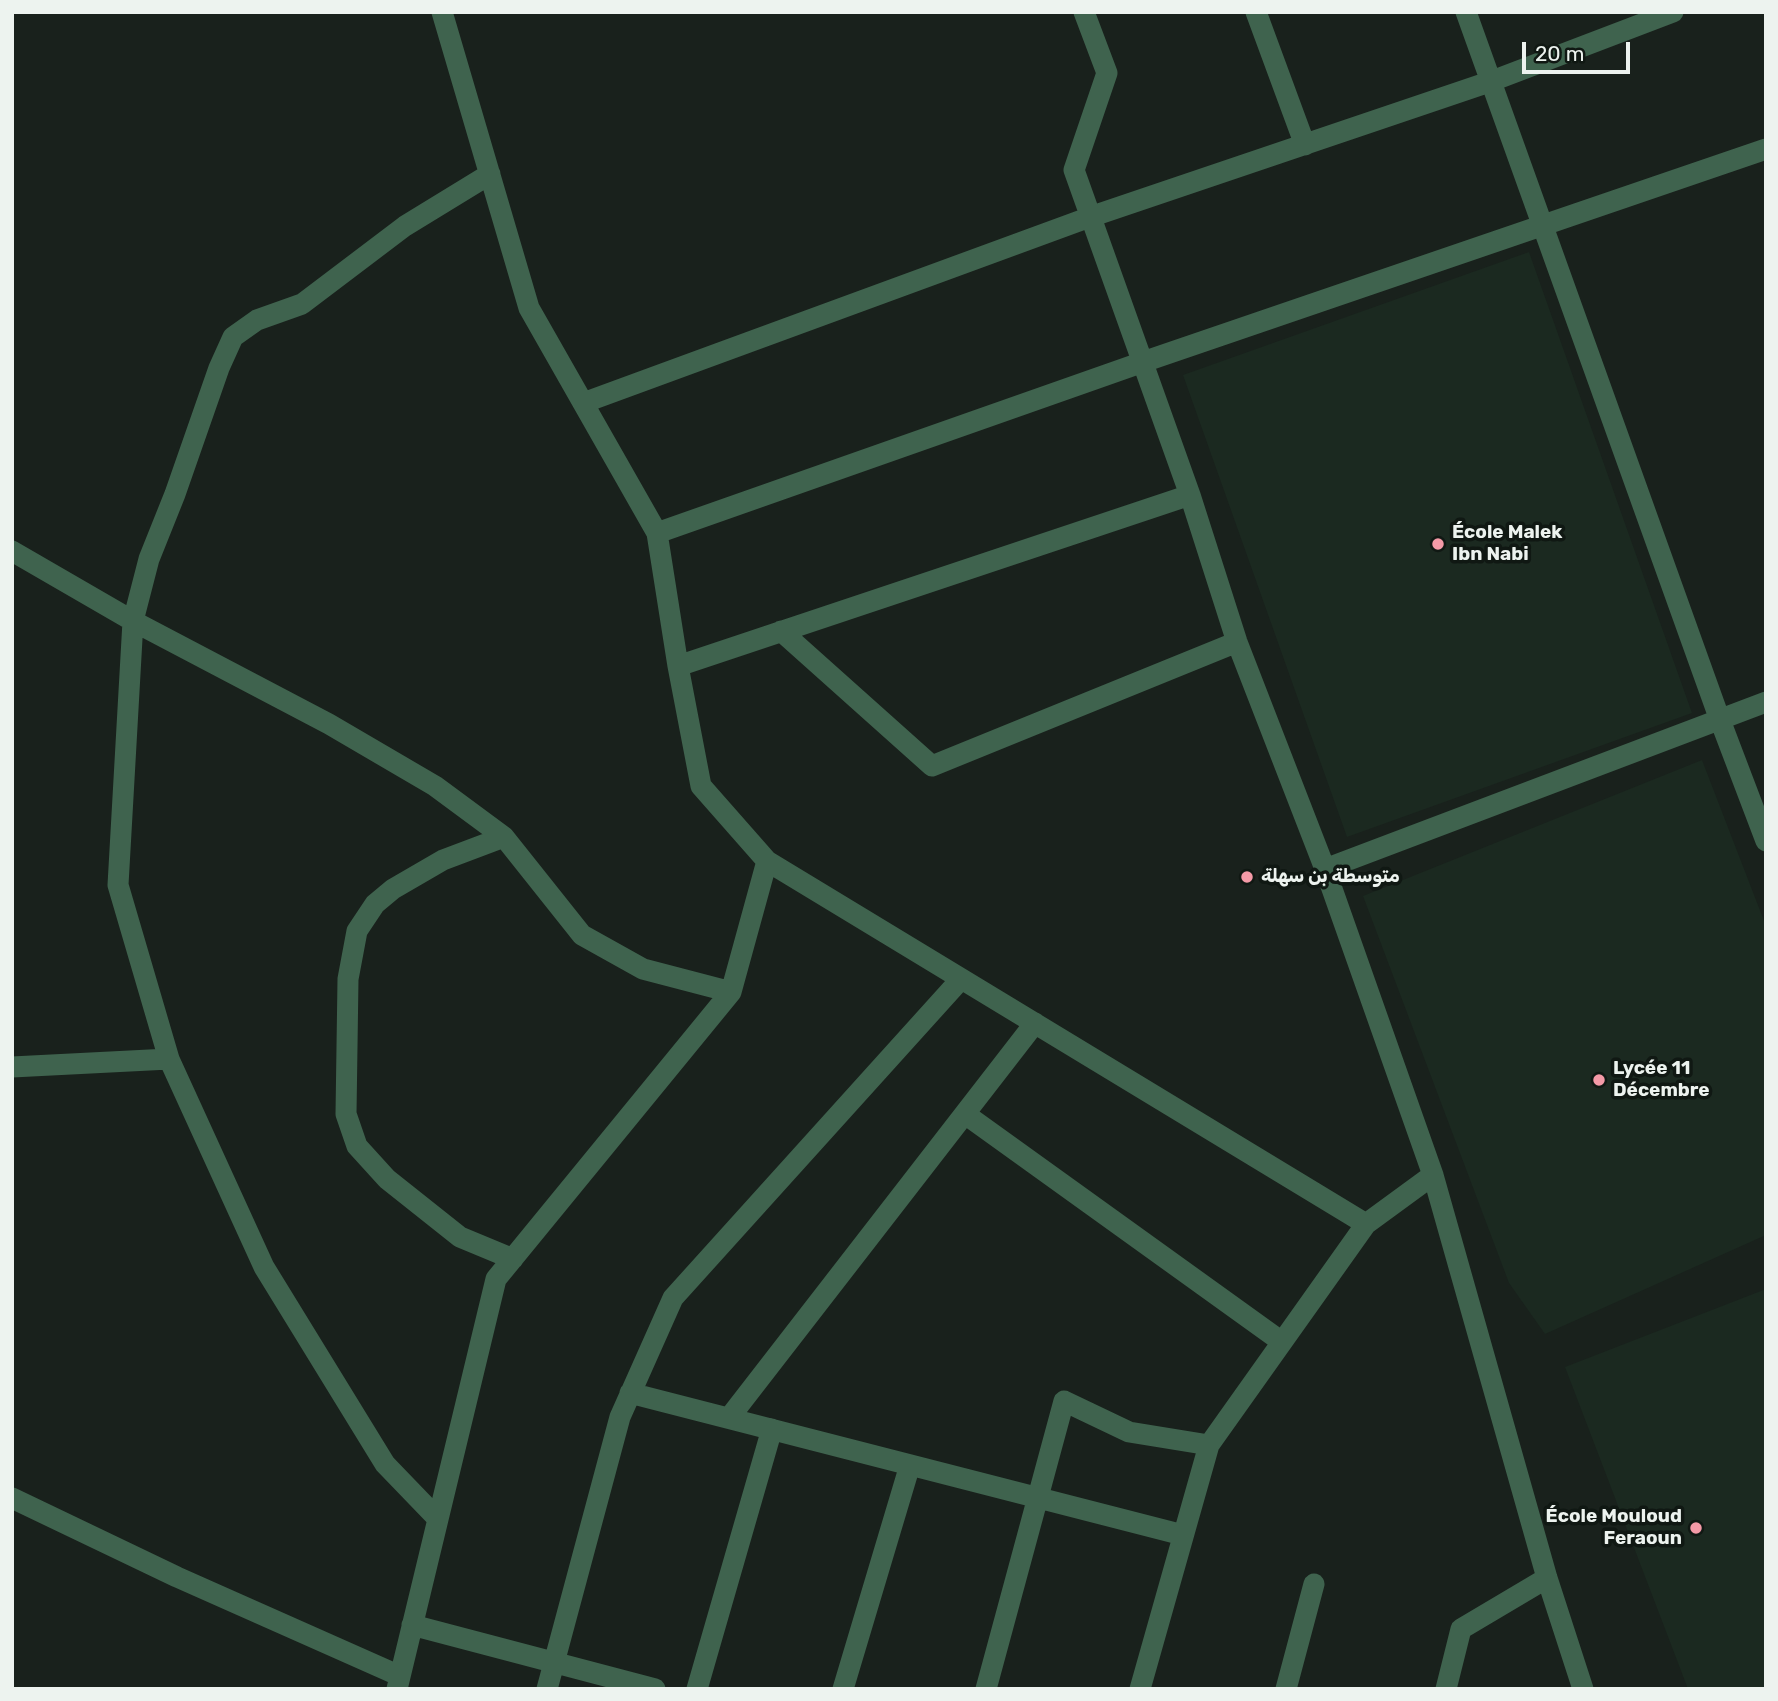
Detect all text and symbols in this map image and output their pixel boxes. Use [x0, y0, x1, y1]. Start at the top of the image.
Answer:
scale bar [1526, 28, 1634, 72]
text: 20 m [1535, 41, 1584, 66]
place label: École Malek Ibn Nabi [1452, 522, 1562, 566]
marker: École Malek Ibn Nabi [1430, 536, 1446, 552]
place label: متوسطة بن سهلة [1261, 866, 1400, 888]
marker: متوسطة بن سهلة [1239, 869, 1255, 885]
place label: Lycée 11 Décembre [1613, 1058, 1710, 1102]
marker: Lycée 11 Décembre [1591, 1072, 1607, 1088]
place label: École Mouloud Feraoun [1546, 1506, 1682, 1550]
marker: École Mouloud Feraoun [1688, 1520, 1704, 1536]

